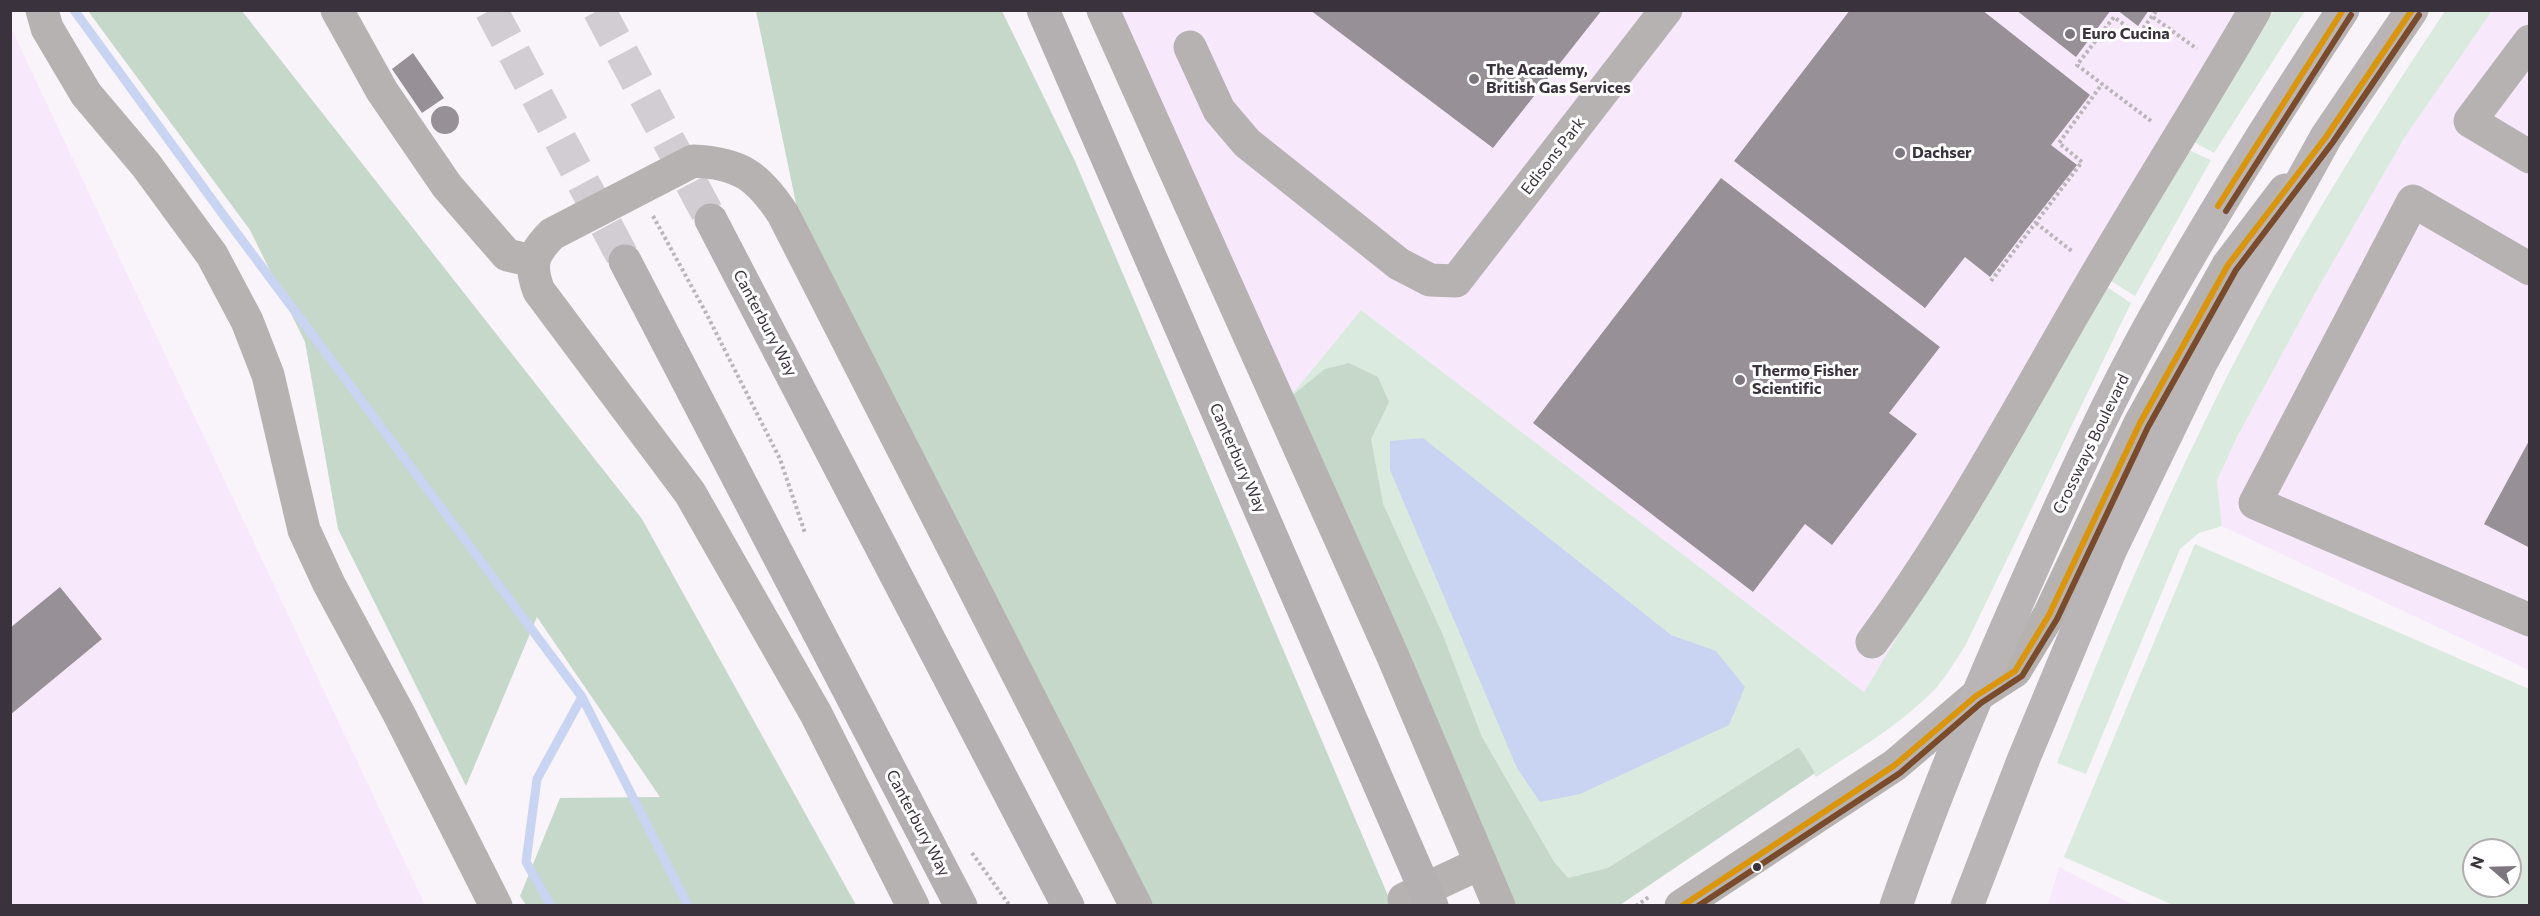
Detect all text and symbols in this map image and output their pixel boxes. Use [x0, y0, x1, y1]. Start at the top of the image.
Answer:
place label: Euro Cucina [2082, 24, 2170, 44]
marker: Euro Cucina [2063, 27, 2077, 41]
place label: The Academy, British Gas Services [1486, 60, 1631, 98]
marker: The Academy, British Gas Services [1467, 72, 1481, 86]
street label: Edisons Park [1517, 114, 1589, 198]
place label: Dachser [1912, 143, 1972, 163]
marker: Dachser [1893, 146, 1907, 160]
street label: Canterbury Way [729, 266, 801, 380]
place label: Thermo Fisher Scientific [1752, 361, 1859, 399]
street label: Crossways Boulevard [2049, 371, 2133, 517]
marker: Thermo Fisher Scientific [1733, 373, 1747, 387]
street label: Canterbury Way [1205, 400, 1271, 516]
street label: Canterbury Way [882, 766, 954, 880]
north arrow [2462, 838, 2522, 898]
text: N [2466, 853, 2487, 871]
unlabelled marker [1751, 861, 1763, 873]

